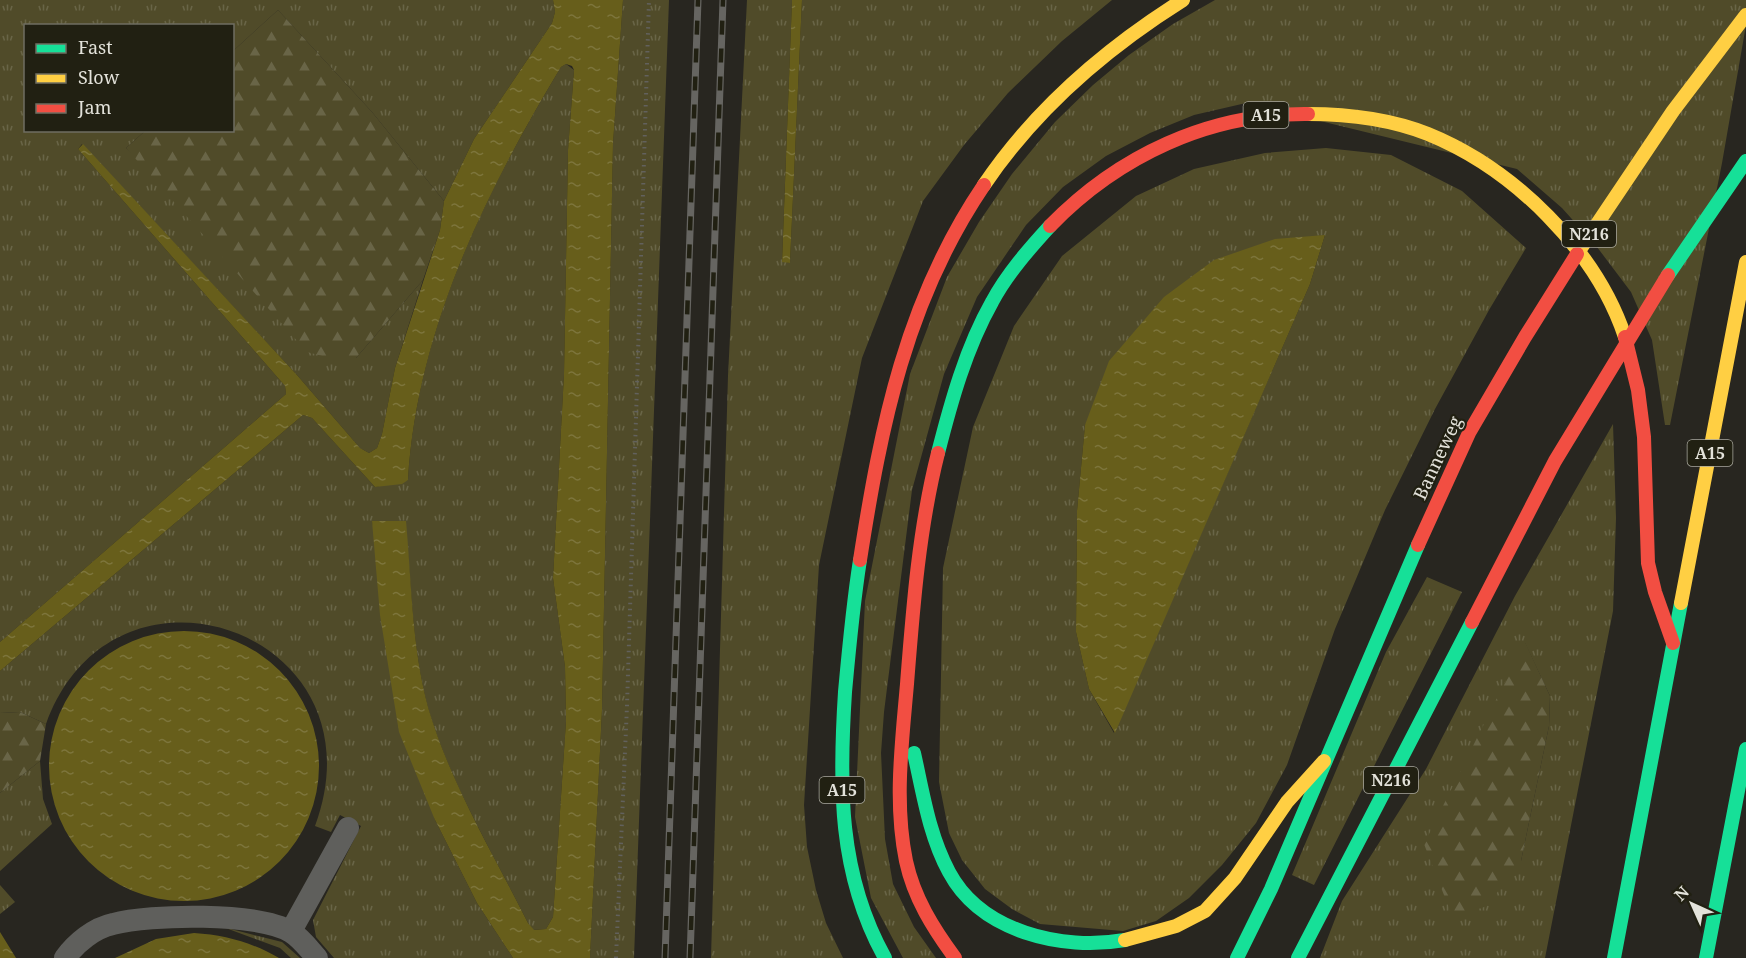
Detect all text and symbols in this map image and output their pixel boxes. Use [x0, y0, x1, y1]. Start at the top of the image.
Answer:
legend [24, 24, 234, 132]
text: Fast [78, 35, 113, 59]
text: Slow [78, 65, 120, 89]
text: Jam [77, 95, 112, 119]
road number: A15 [1244, 102, 1288, 128]
road number: N216 [1562, 221, 1616, 247]
street label: Banneweg [1407, 412, 1467, 503]
road number: A15 [1688, 440, 1732, 466]
road number: N216 [1364, 767, 1418, 793]
road number: A15 [820, 777, 864, 803]
north arrow [1662, 874, 1722, 934]
text: N [1669, 881, 1694, 906]

